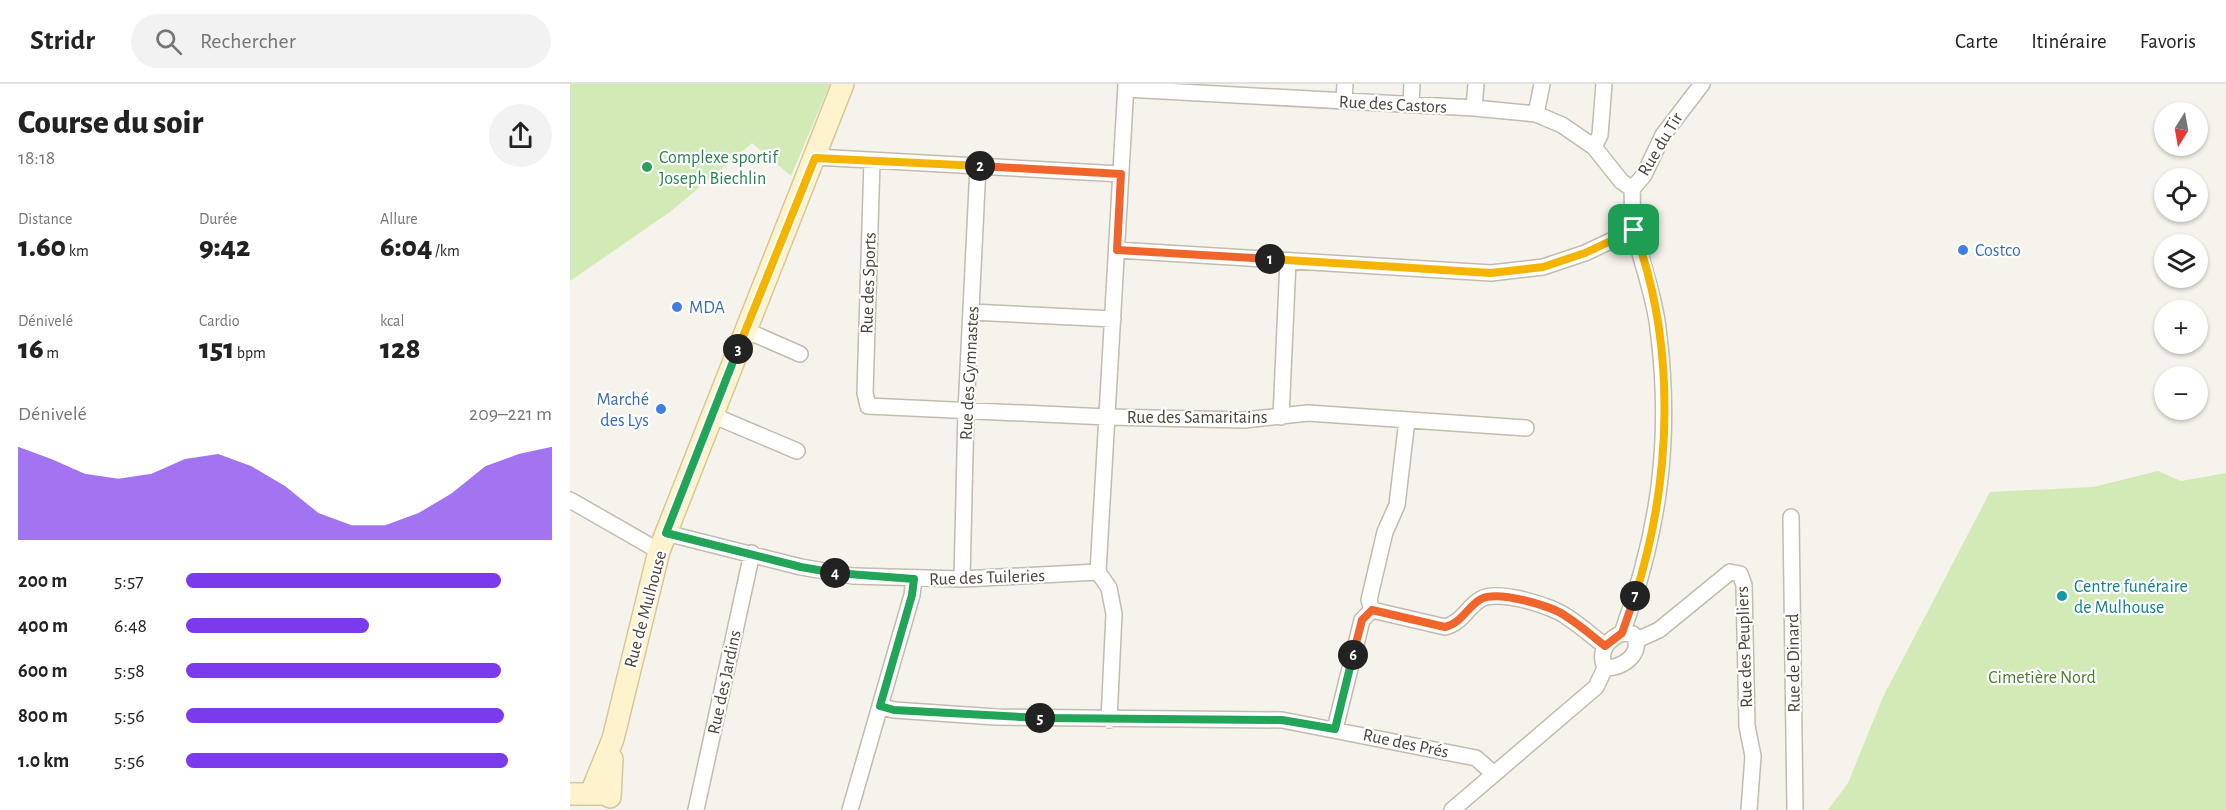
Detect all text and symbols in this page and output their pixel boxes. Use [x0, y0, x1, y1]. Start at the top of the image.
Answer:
search box [131, 14, 551, 68]
icon: search [152, 25, 185, 58]
text: Stridr [30, 27, 95, 55]
text: Rechercher [200, 30, 296, 52]
text: Carte [1955, 31, 1998, 52]
text: Itinéraire [2031, 31, 2107, 52]
text: Favoris [2140, 31, 2196, 52]
street label: Rue des Castors [1338, 93, 1447, 117]
north arrow [2154, 102, 2208, 156]
map controls [2154, 102, 2208, 420]
button: share [489, 104, 552, 167]
text: Course du soir [18, 107, 203, 140]
street label: Rue du Tir [1635, 109, 1687, 179]
text: 18:18 [18, 148, 55, 168]
place label: Complexe sportif Joseph Biechlin [659, 149, 779, 188]
pin: 2 [965, 151, 995, 181]
text: 2 [976, 158, 984, 174]
marker: Complexe sportif Joseph Biechlin [640, 160, 654, 174]
button: locate [2154, 168, 2208, 222]
pin [1608, 204, 1659, 255]
text: Distance [18, 211, 72, 227]
text: Durée [199, 211, 237, 227]
text: Allure [380, 211, 418, 227]
icon: arrive [1617, 213, 1650, 246]
text: 1.60 [18, 232, 66, 262]
text: 9:42 [199, 232, 250, 262]
text: 6:04 [380, 232, 432, 262]
street label: Rue des Sports [858, 232, 880, 334]
button: layers [2154, 234, 2208, 288]
place label: Costco [1975, 242, 2021, 260]
text: km [66, 243, 89, 259]
text: /km [432, 243, 460, 259]
marker: Costco [1956, 243, 1970, 257]
pin: 1 [1255, 244, 1285, 274]
text: 1 [1267, 251, 1273, 267]
place label: MDA [689, 299, 726, 317]
marker: MDA [670, 300, 684, 314]
button: + [2154, 300, 2208, 354]
street label: Rue des Gymnastes [957, 305, 983, 441]
text: Dénivelé [18, 313, 73, 329]
text: Cardio [199, 313, 240, 329]
text: kcal [380, 313, 404, 329]
text: 16 [18, 334, 44, 364]
text: 151 [199, 334, 234, 364]
text: 128 [380, 334, 420, 364]
pin: 3 [723, 334, 753, 364]
text: 3 [735, 341, 741, 357]
text: m [44, 345, 59, 361]
text: bpm [234, 345, 266, 361]
button: − [2154, 366, 2208, 420]
place label: Marché des Lys [596, 391, 649, 430]
marker: Marché des Lys [654, 402, 668, 416]
text: Dénivelé [18, 404, 87, 424]
text: 209–221 m [469, 404, 552, 424]
street label: Rue des Samaritains [1127, 409, 1267, 427]
street label: Rue de Mulhouse [622, 549, 670, 670]
pin: 4 [820, 558, 850, 588]
text: 4 [831, 565, 839, 581]
street label: Rue des Tuileries [929, 567, 1045, 589]
text: 200 m [18, 571, 67, 591]
text: 5:57 [114, 571, 144, 591]
place label: Centre funéraire de Mulhouse [2074, 578, 2188, 617]
pin: 7 [1620, 581, 1650, 611]
street label: Rue des Peupliers [1734, 586, 1756, 708]
text: 7 [1632, 588, 1638, 604]
marker: Centre funéraire de Mulhouse [2055, 589, 2069, 603]
street label: Rue de Dinard [1784, 613, 1804, 713]
text: 400 m [18, 616, 68, 636]
text: 6:48 [114, 616, 147, 636]
street label: Rue des Jardins [705, 628, 745, 736]
pin: 6 [1338, 640, 1368, 670]
text: 6 [1349, 647, 1357, 663]
text: 600 m [18, 661, 68, 681]
text: 5:58 [114, 661, 145, 681]
park label: Cimetière Nord [1988, 669, 2096, 687]
pin: 5 [1025, 703, 1055, 733]
text: 800 m [18, 706, 68, 726]
text: 5:56 [114, 706, 145, 726]
text: 5 [1037, 710, 1043, 726]
street label: Rue des Prés [1361, 726, 1450, 762]
text: 1.0 km [18, 751, 69, 771]
text: 5:56 [114, 751, 145, 771]

